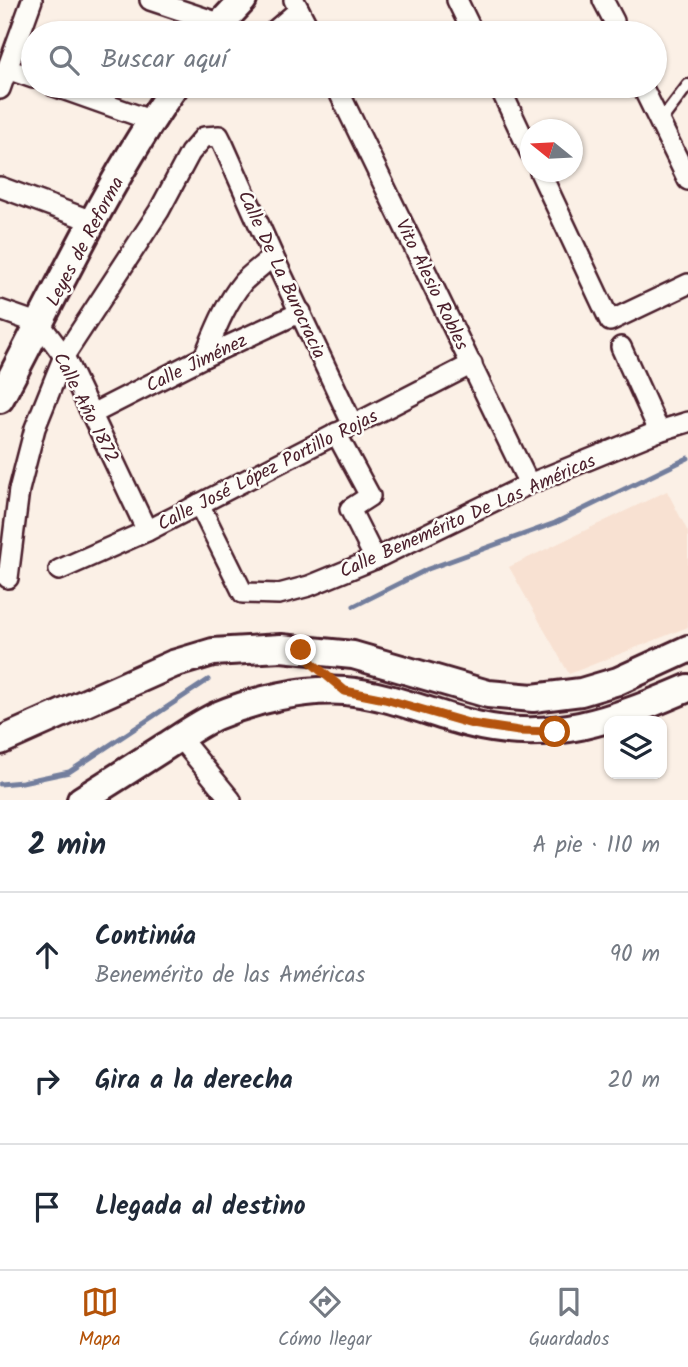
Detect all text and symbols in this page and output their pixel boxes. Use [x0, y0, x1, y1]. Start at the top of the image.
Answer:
search box [21, 21, 667, 98]
text: Buscar aquí [101, 39, 227, 81]
icon: search [45, 41, 83, 79]
north arrow [520, 119, 583, 182]
street label: Leyes de Reforma [39, 172, 133, 312]
street label: Calle De La Burocracia [229, 186, 333, 364]
street label: Vito Alesio Robles [386, 214, 476, 356]
street label: Calle Jiménez [141, 326, 253, 401]
street label: Calle Año 1872 [44, 347, 126, 469]
street label: Calle José López Portillo Rojas [152, 402, 383, 540]
street label: Calle Benemérito De Las Américas [335, 447, 601, 587]
route end [285, 634, 316, 665]
route start [539, 716, 570, 747]
map controls [604, 716, 667, 779]
button: layers [604, 716, 667, 779]
text: 2 min [28, 822, 106, 870]
text: A pie · 110 m [533, 828, 660, 864]
text: Continúa [95, 916, 196, 958]
icon: ahead [28, 936, 66, 974]
text: 90 m [610, 937, 660, 973]
text: Benemérito de las Américas [95, 958, 365, 994]
text: Gira a la derecha [95, 1060, 293, 1102]
icon: right [28, 1062, 66, 1100]
text: 20 m [608, 1063, 660, 1099]
text: Llegada al destino [95, 1186, 306, 1228]
icon: arrive [28, 1188, 66, 1226]
tab: Mapa [79, 1283, 121, 1355]
tab: Cómo llegar [278, 1283, 371, 1355]
tab: Guardados [529, 1283, 609, 1355]

